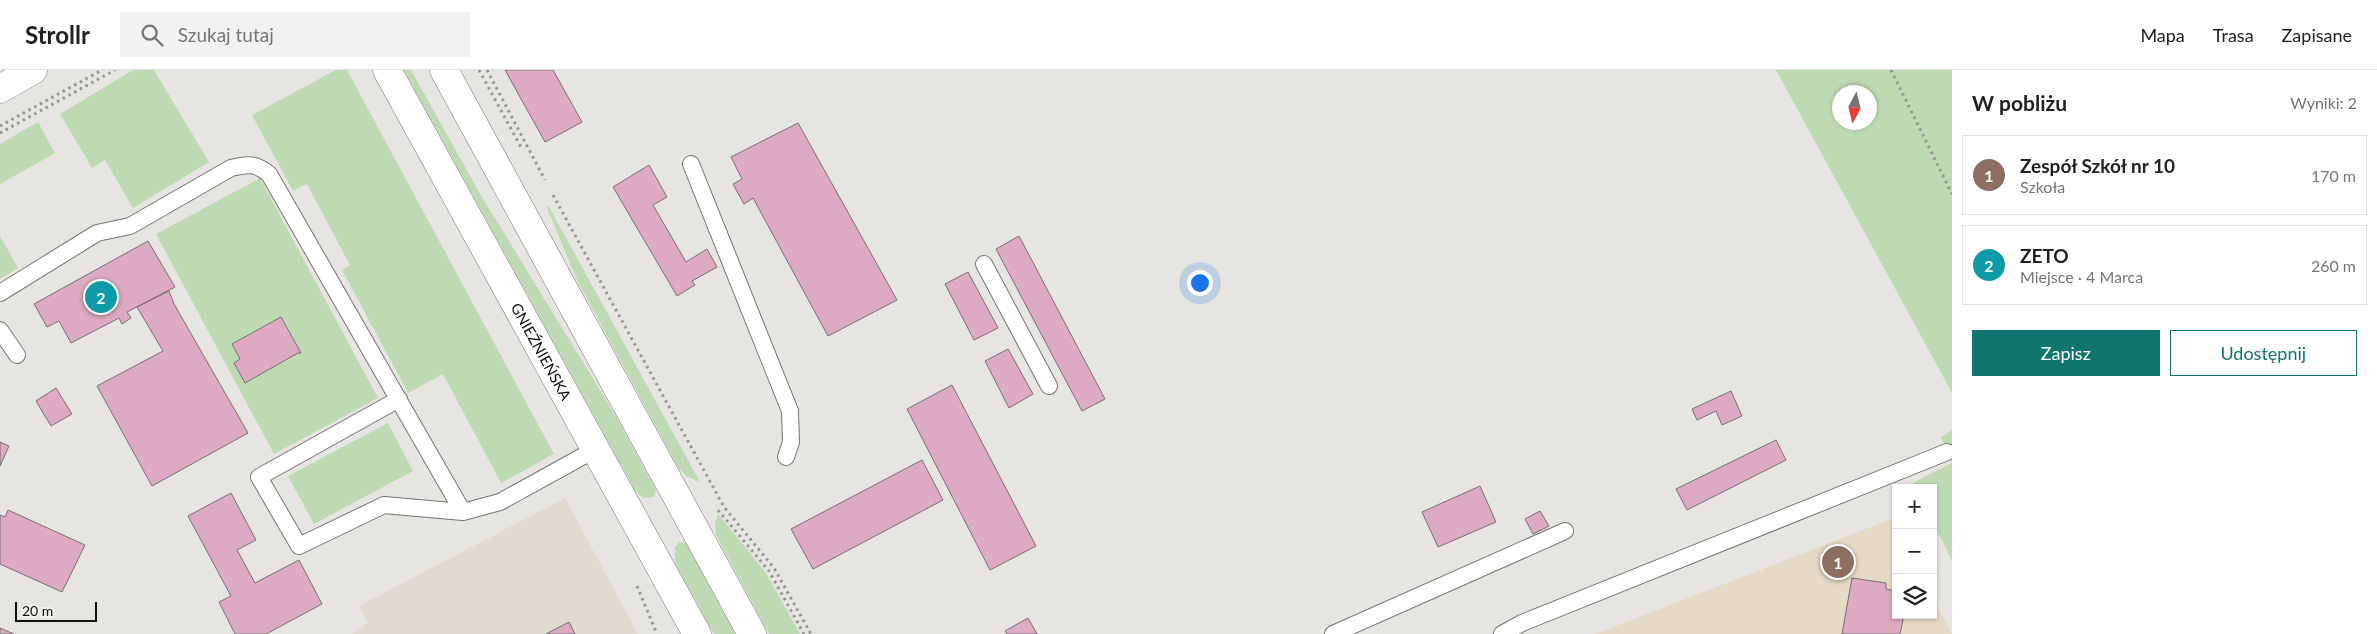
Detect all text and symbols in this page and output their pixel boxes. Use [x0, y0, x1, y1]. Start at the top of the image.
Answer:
search box [120, 12, 470, 57]
text: Strollr [25, 20, 90, 49]
icon: search [138, 21, 166, 49]
text: Szukaj tutaj [178, 23, 274, 46]
text: Mapa [2140, 24, 2185, 46]
text: Trasa [2213, 24, 2254, 46]
text: Zapisane [2282, 24, 2352, 46]
north arrow [1832, 85, 1877, 130]
text: W pobliżu [1972, 90, 2067, 115]
text: Wyniki: 2 [2290, 93, 2357, 112]
text: Zespół Szkół nr 10 [2020, 154, 2175, 177]
text: 1 [1984, 166, 1994, 185]
text: 170 m [2311, 166, 2356, 185]
text: Szkoła [2020, 177, 2065, 196]
text: ZETO [2020, 244, 2069, 267]
text: 2 [1984, 256, 1994, 275]
text: 260 m [2311, 256, 2356, 275]
text: Miejsce · 4 Marca [2020, 267, 2143, 286]
your location [1187, 270, 1213, 296]
pin: 2 [85, 278, 117, 316]
street label: GNIEŹNIEŃSKA [508, 299, 576, 404]
button: Zapisz [1972, 330, 2160, 376]
button: Udostępnij [2170, 330, 2357, 376]
map controls [1892, 484, 1937, 619]
button: + [1892, 484, 1937, 529]
button: − [1892, 529, 1937, 574]
pin: 1 [1822, 543, 1854, 581]
button: layers [1892, 574, 1937, 619]
scale bar [15, 599, 98, 622]
text: 20 m [22, 602, 53, 619]

